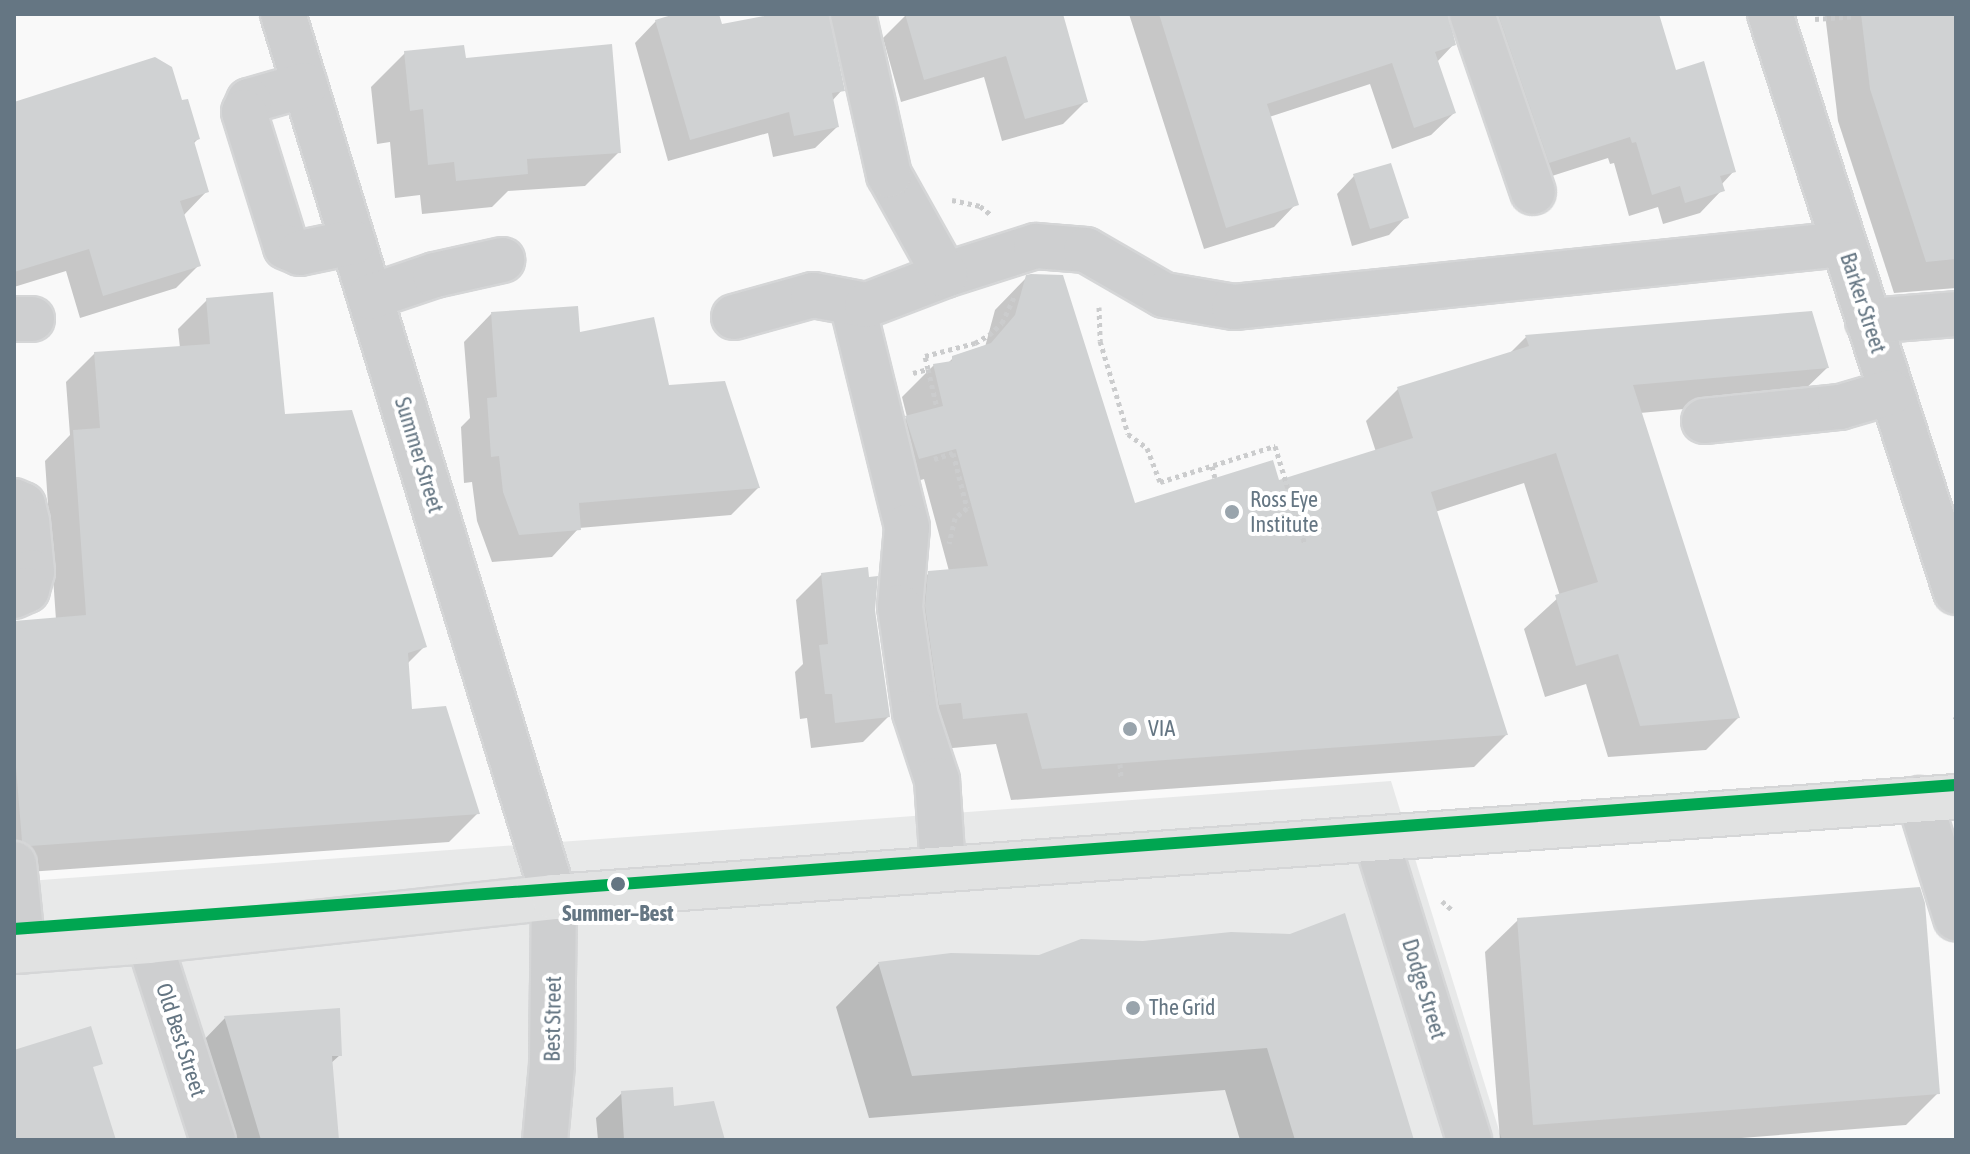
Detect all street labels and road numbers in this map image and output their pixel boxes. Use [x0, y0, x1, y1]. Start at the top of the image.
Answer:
street label: Barker Street [1834, 249, 1892, 357]
street label: Summer Street [389, 394, 449, 516]
street label: Dodge Street [1396, 936, 1452, 1042]
street label: Best Street [539, 976, 567, 1062]
street label: Old Best Street [150, 980, 212, 1100]

